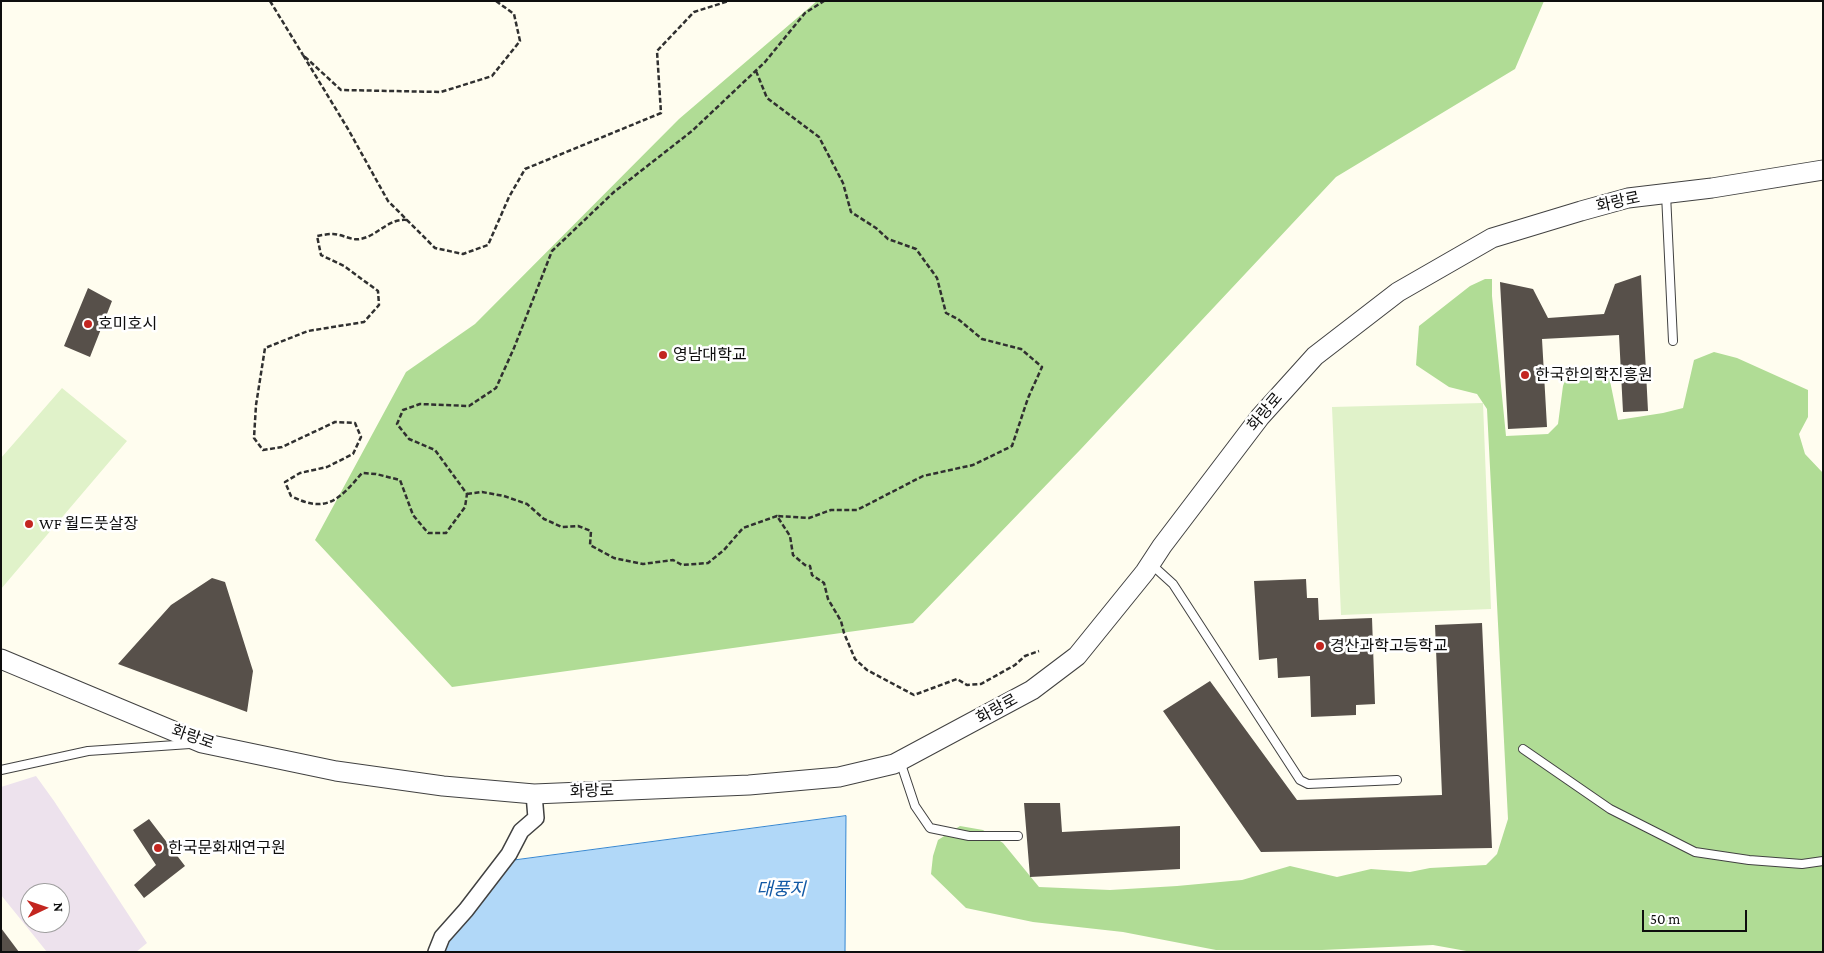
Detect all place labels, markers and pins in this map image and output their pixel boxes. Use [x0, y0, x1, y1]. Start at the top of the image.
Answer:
place label: 호미호시 [98, 314, 157, 334]
marker: 호미호시 [82, 318, 94, 330]
place label: 영남대학교 [673, 345, 747, 365]
marker: 영남대학교 [657, 349, 669, 361]
place label: 한국한의학진흥원 [1535, 365, 1653, 385]
marker: 한국한의학진흥원 [1519, 369, 1531, 381]
place label: WF 월드풋살장 [39, 514, 138, 534]
marker: WF 월드풋살장 [23, 518, 35, 530]
place label: 경산과학고등학교 [1330, 636, 1448, 656]
marker: 경산과학고등학교 [1314, 640, 1326, 652]
place label: 한국문화재연구원 [168, 838, 286, 858]
marker: 한국문화재연구원 [152, 842, 164, 854]

